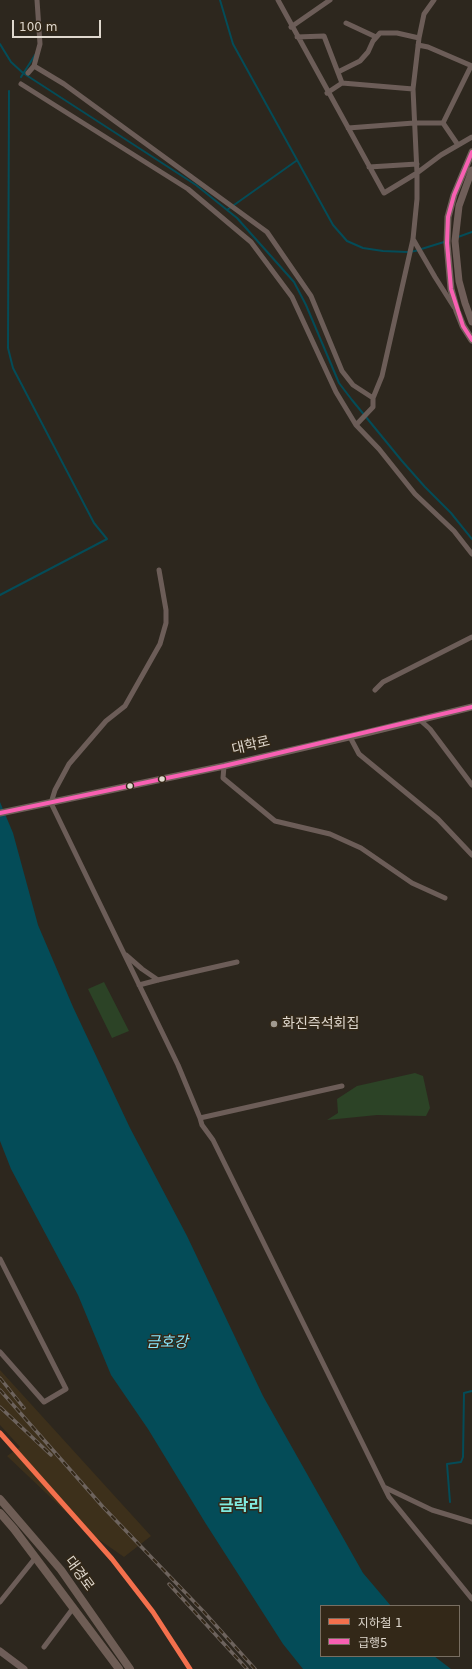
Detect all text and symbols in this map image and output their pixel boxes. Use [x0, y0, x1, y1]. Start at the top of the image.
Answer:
scale bar [14, 12, 103, 38]
text: 100 m [19, 20, 57, 34]
street label: 대학로 [230, 733, 272, 759]
unlabelled marker [157, 774, 167, 784]
unlabelled marker [125, 781, 135, 791]
place label: 화진즉석회집 [282, 1016, 359, 1032]
marker: 화진즉석회집 [269, 1019, 279, 1029]
water label: 금호강 [146, 1334, 188, 1352]
district label: 금락리 [219, 1497, 263, 1517]
street label: 대경로 [61, 1553, 97, 1595]
legend [320, 1605, 460, 1657]
text: 지하철 1 [358, 1616, 403, 1630]
text: 급행5 [358, 1636, 388, 1650]

